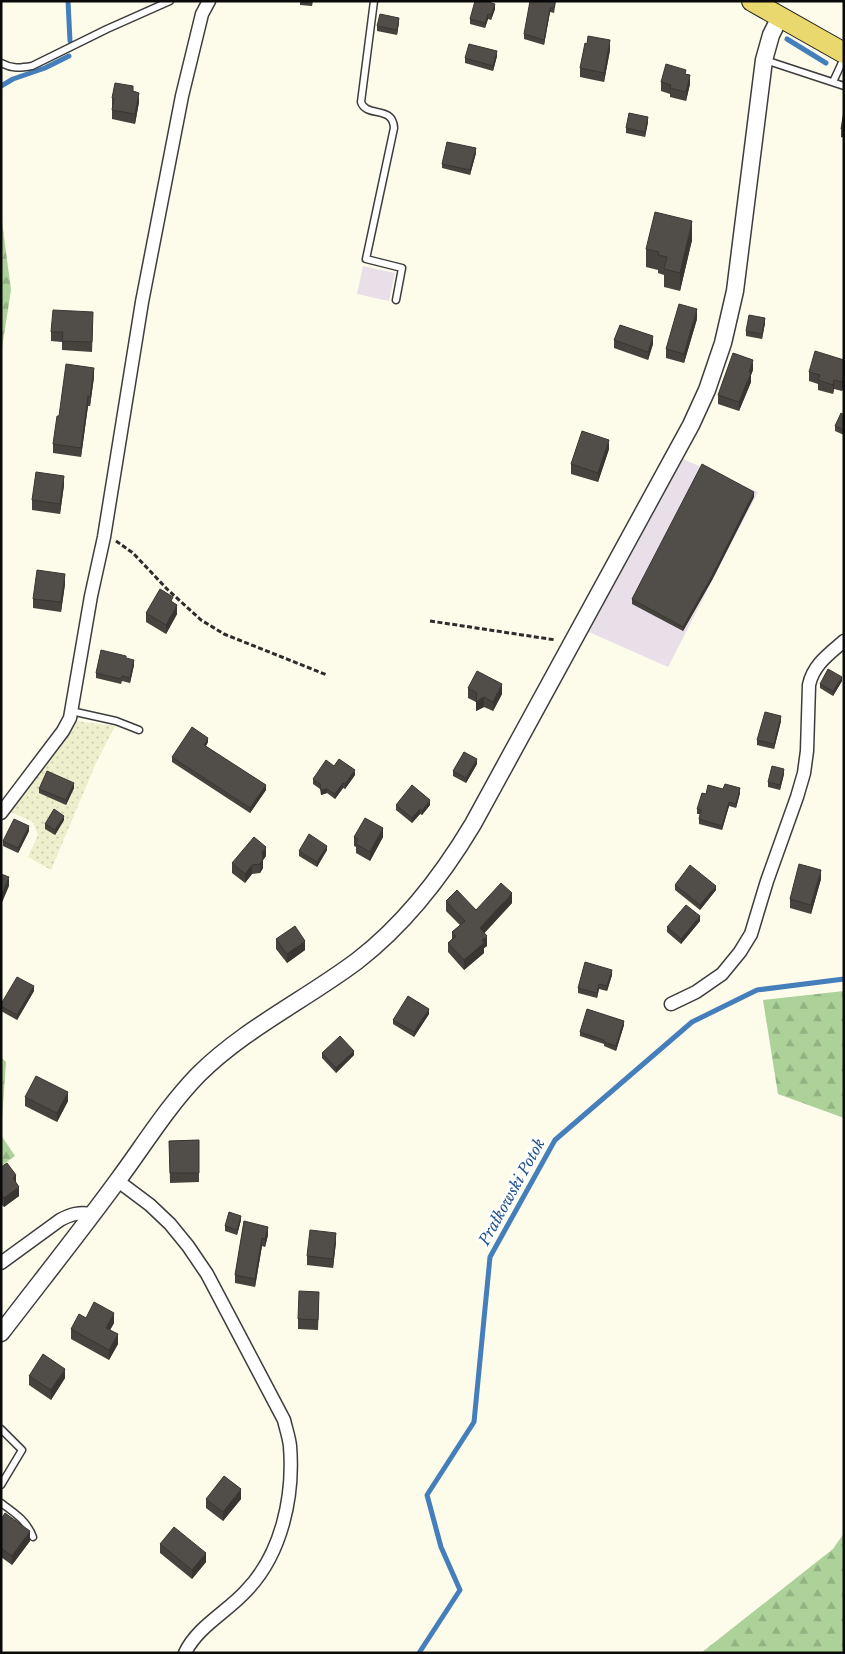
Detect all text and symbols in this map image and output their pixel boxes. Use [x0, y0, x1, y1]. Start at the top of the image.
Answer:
water label: Prałkowski Potok [474, 1135, 549, 1249]

